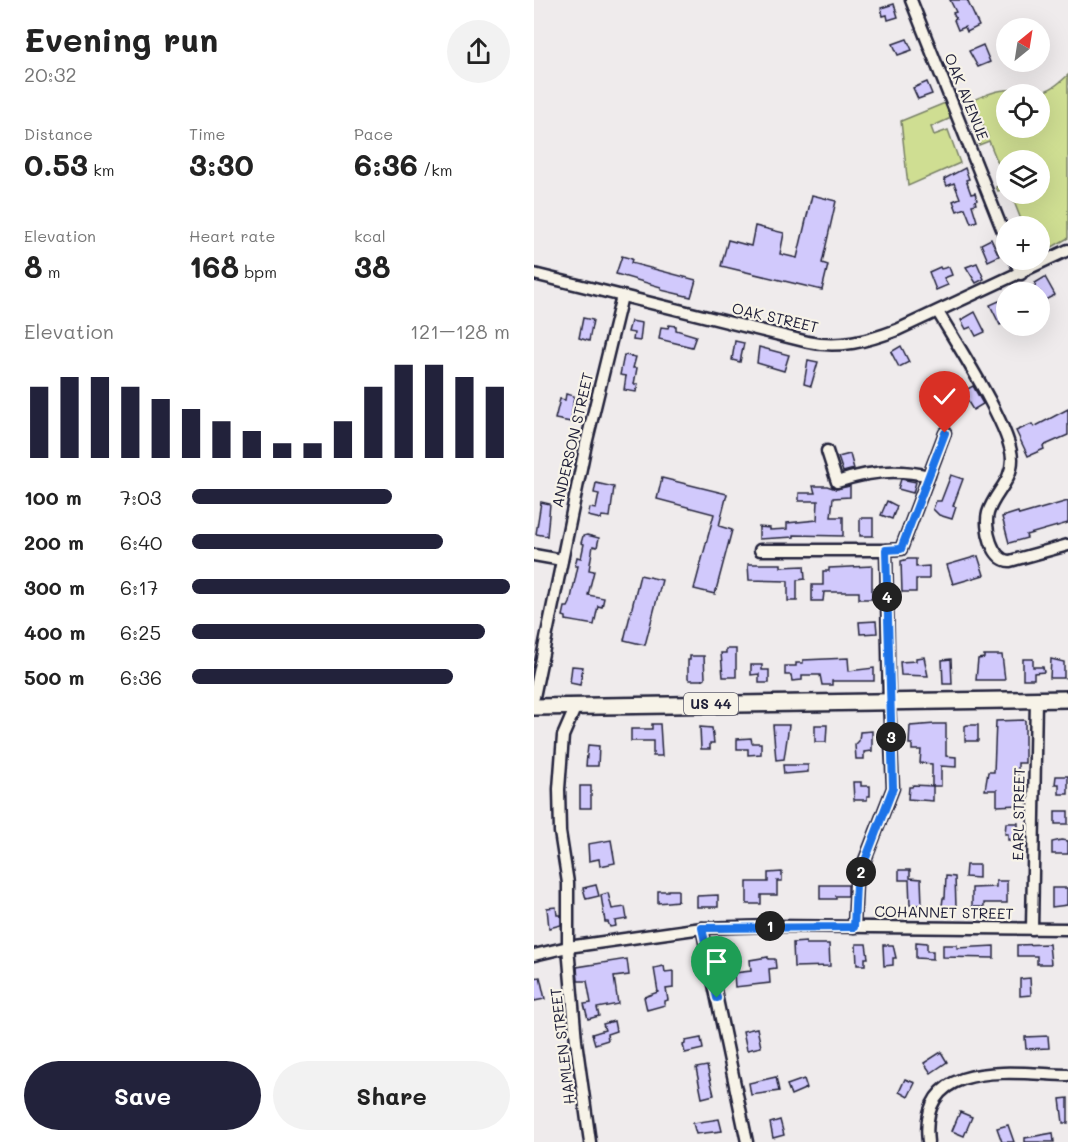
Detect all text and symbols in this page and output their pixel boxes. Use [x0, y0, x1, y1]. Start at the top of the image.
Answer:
text: Evening run [24, 17, 218, 60]
north arrow [996, 18, 1050, 72]
map controls [996, 18, 1050, 336]
button: share [447, 20, 510, 83]
street label: OAK AVENUE [940, 50, 994, 143]
text: 20:32 [24, 61, 77, 87]
button: locate [996, 84, 1050, 138]
text: Distance [24, 123, 93, 144]
text: Time [189, 123, 225, 144]
text: Pace [354, 123, 393, 144]
text: 0.53 [24, 144, 88, 184]
text: 3:30 [189, 144, 254, 184]
text: 6:36 [354, 144, 418, 184]
button: layers [996, 150, 1050, 204]
text: km [88, 159, 114, 180]
text: /km [418, 159, 453, 180]
button: + [996, 216, 1050, 270]
text: Elevation [24, 225, 96, 246]
text: Heart rate [189, 225, 275, 246]
text: kcal [354, 225, 386, 246]
text: 8 [24, 246, 43, 286]
text: 168 [189, 246, 239, 286]
text: 38 [354, 246, 391, 286]
text: m [43, 261, 60, 282]
text: bpm [239, 261, 277, 282]
button: − [996, 282, 1050, 336]
street label: OAK STREET [730, 297, 820, 337]
text: Elevation [24, 318, 114, 344]
text: 121–128 m [410, 318, 510, 344]
street label: ANDERSON STREET [547, 370, 597, 509]
pin [919, 371, 970, 433]
icon: check [928, 380, 961, 413]
text: 100 m [24, 484, 82, 510]
text: 7:03 [120, 484, 161, 510]
text: 200 m [24, 529, 84, 555]
text: 6:40 [120, 529, 162, 555]
text: 300 m [24, 574, 85, 600]
text: 6:17 [120, 574, 158, 600]
pin: 4 [872, 582, 902, 612]
text: 4 [882, 586, 892, 607]
text: 400 m [24, 619, 85, 645]
text: 6:25 [120, 619, 161, 645]
text: 500 m [24, 664, 84, 690]
text: 6:36 [120, 664, 162, 690]
road number: US 44 [684, 693, 738, 715]
pin: 3 [876, 722, 906, 752]
text: 3 [886, 726, 896, 747]
street label: EARL STREET [1007, 767, 1029, 861]
pin: 2 [846, 857, 876, 887]
text: 2 [857, 861, 865, 882]
street label: COHANNET STREET [874, 901, 1014, 923]
pin: 1 [755, 911, 785, 941]
text: 1 [766, 915, 774, 936]
pin [691, 936, 742, 998]
icon: arrive [700, 945, 733, 978]
street label: HAMLEN STREET [545, 987, 579, 1106]
button: Save [24, 1061, 261, 1130]
button: Share [273, 1061, 510, 1130]

